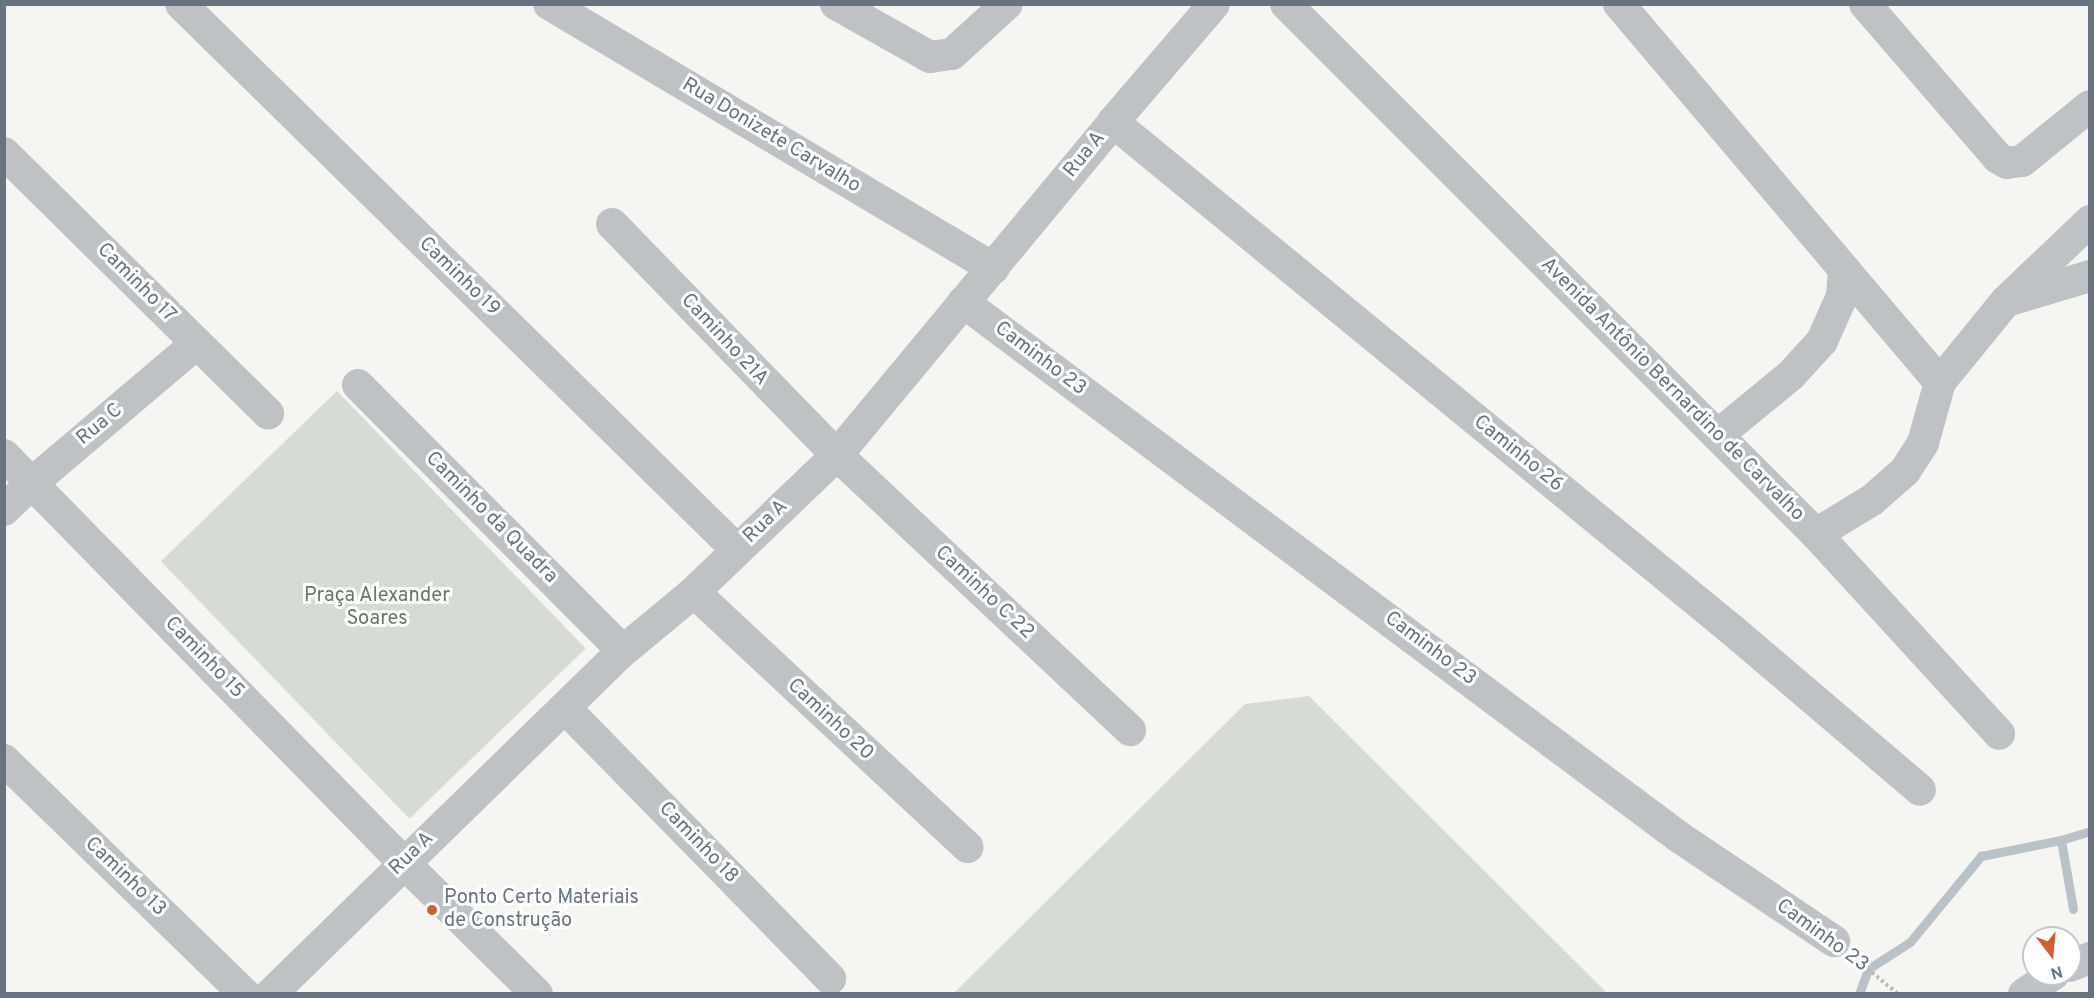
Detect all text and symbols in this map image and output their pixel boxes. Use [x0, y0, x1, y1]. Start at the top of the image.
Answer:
street label: Rua Donizete Carvalho [677, 73, 865, 199]
street label: Rua A [1059, 127, 1111, 183]
street label: Caminho 19 [413, 232, 505, 322]
street label: Caminho 17 [91, 238, 181, 328]
street label: Avenida Antônio Bernardino de Carvalho [1535, 253, 1809, 527]
street label: Caminho 21A [675, 289, 773, 391]
street label: Caminho 23 [989, 317, 1091, 401]
street label: Rua C [72, 399, 128, 451]
street label: Caminho 26 [1468, 411, 1568, 497]
street label: Caminho da Quadra [420, 447, 562, 589]
street label: Rua A [739, 495, 793, 549]
street label: Caminho C 22 [930, 541, 1038, 645]
park label: Praça Alexander Soares [304, 584, 450, 631]
street label: Caminho 23 [1379, 607, 1481, 691]
street label: Caminho 15 [159, 612, 249, 704]
street label: Caminho 20 [782, 674, 878, 766]
street label: Caminho 18 [653, 797, 743, 889]
street label: Rua A [385, 827, 439, 881]
street label: Caminho 13 [79, 832, 171, 922]
place label: Ponto Certo Materiais de Construção [444, 886, 639, 933]
street label: Caminho 23 [1771, 894, 1873, 978]
marker: Ponto Certo Materiais de Construção [425, 903, 439, 917]
north arrow [2022, 926, 2082, 986]
text: N [2048, 960, 2065, 983]

